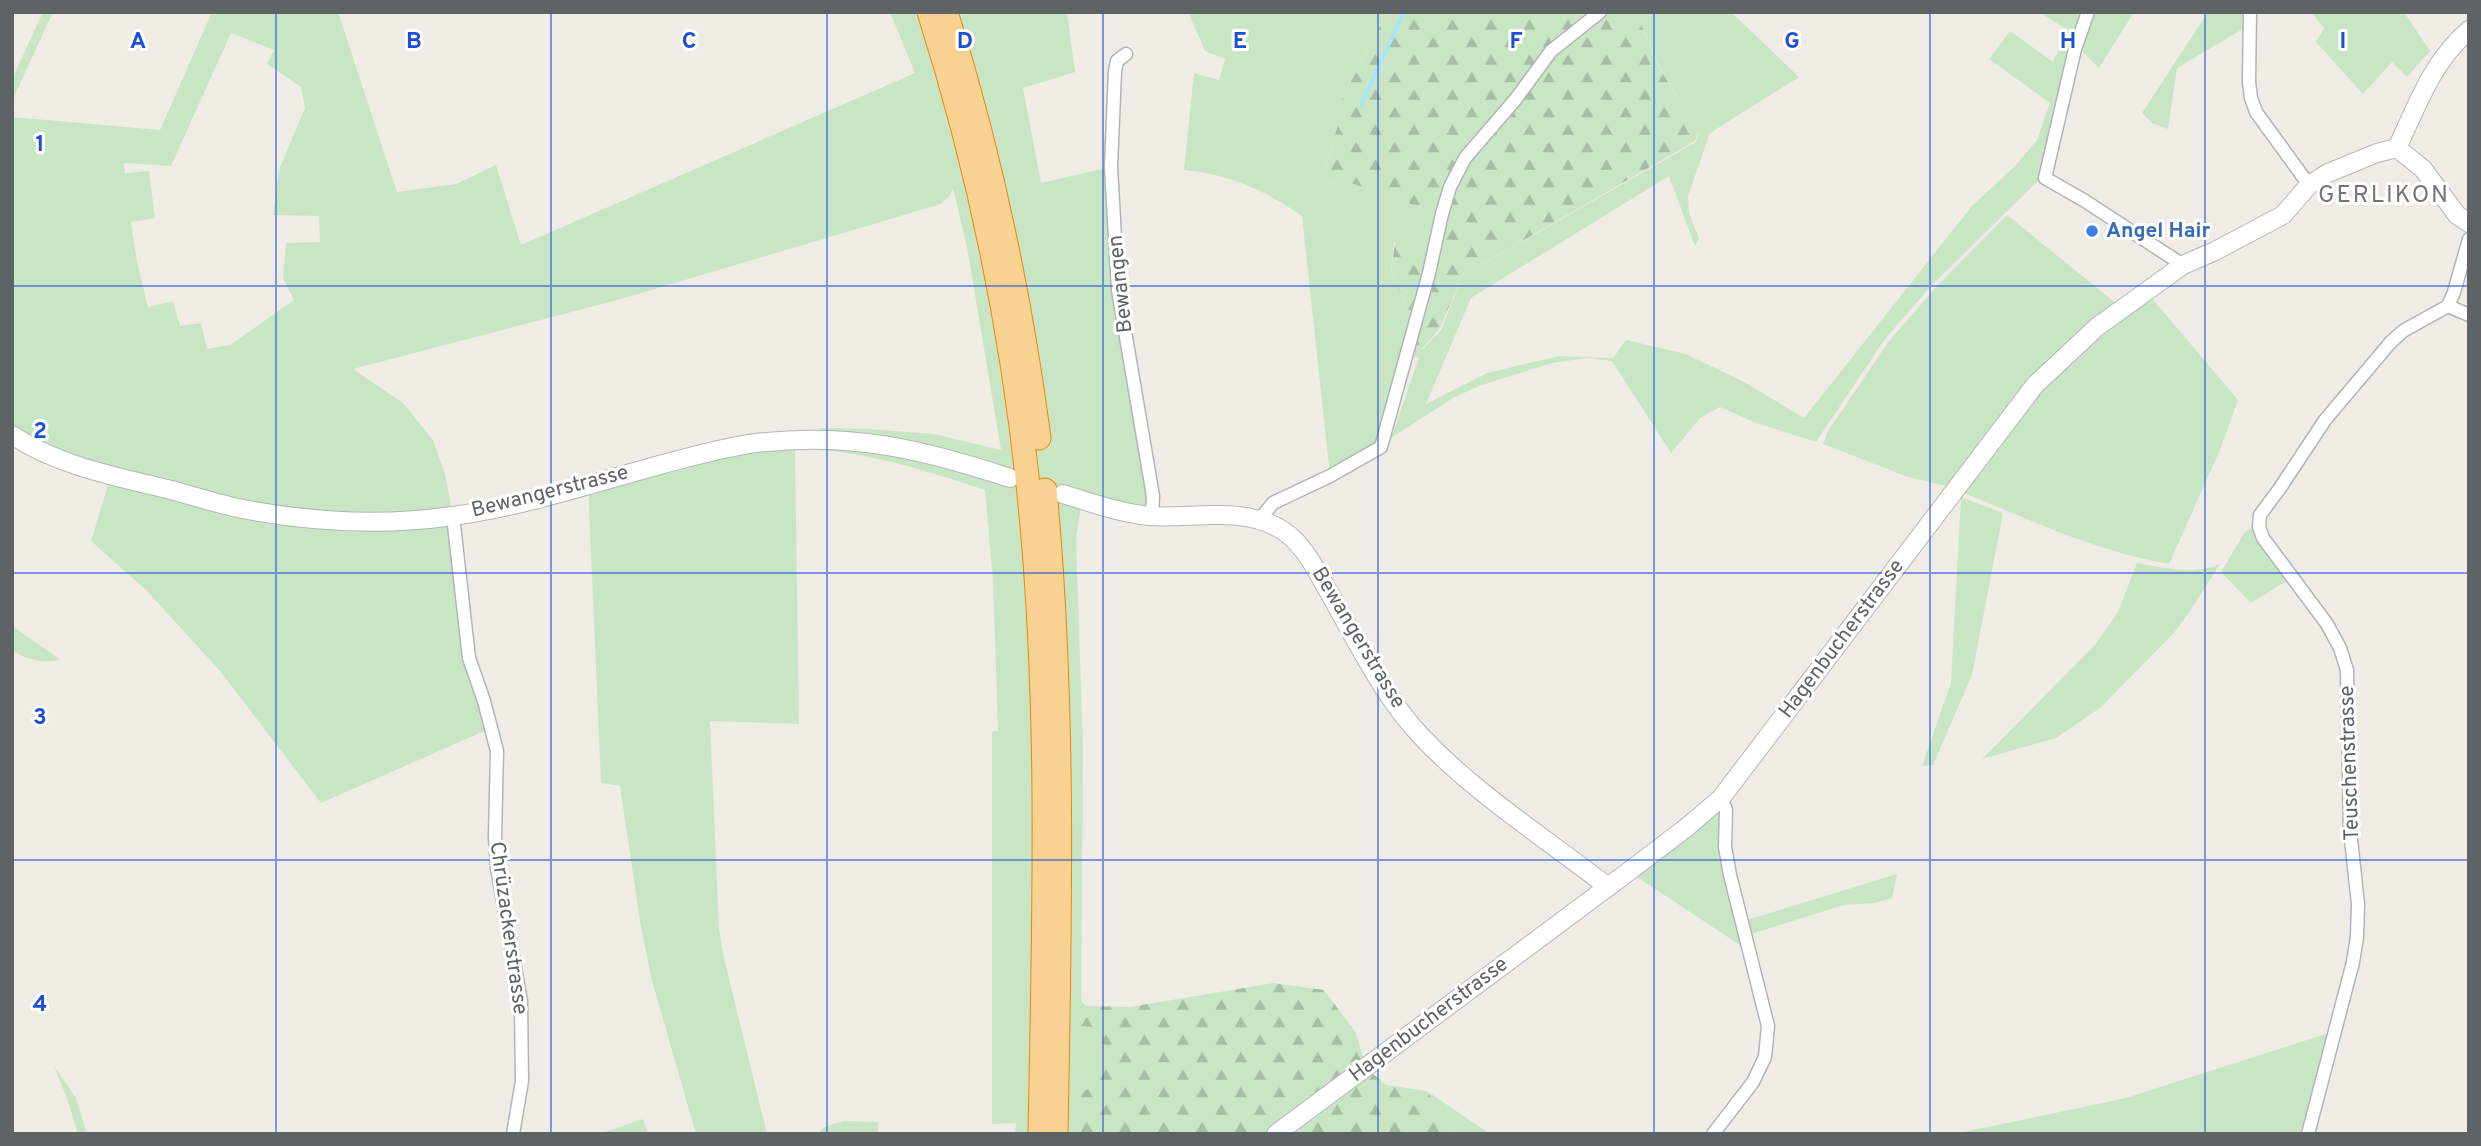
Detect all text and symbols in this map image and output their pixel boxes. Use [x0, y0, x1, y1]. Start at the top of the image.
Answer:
text: A [130, 28, 146, 57]
text: B [406, 28, 422, 57]
text: C [682, 28, 696, 57]
text: D [957, 28, 973, 57]
text: E [1233, 28, 1247, 57]
text: F [1509, 28, 1523, 57]
text: G [1784, 28, 1800, 57]
text: H [2060, 28, 2076, 57]
text: I [2340, 28, 2346, 57]
text: 1 [35, 131, 45, 160]
district label: GERLIKON [2318, 181, 2450, 211]
place label: Angel Hair [2106, 218, 2210, 245]
marker: Angel Hair [2084, 223, 2100, 239]
street label: Bewangen [1102, 234, 1140, 334]
text: 2 [33, 418, 47, 447]
street label: Bewangerstrasse [469, 459, 631, 525]
street label: Hagenbucherstrasse [1773, 554, 1911, 724]
street label: Bewangerstrasse [1305, 562, 1411, 714]
street label: Teuschenstrasse [2334, 685, 2366, 841]
text: 3 [33, 704, 47, 733]
street label: Chrüzackerstrasse [482, 840, 534, 1016]
street label: Hagenbucherstrasse [1344, 951, 1514, 1089]
text: 4 [33, 991, 47, 1020]

